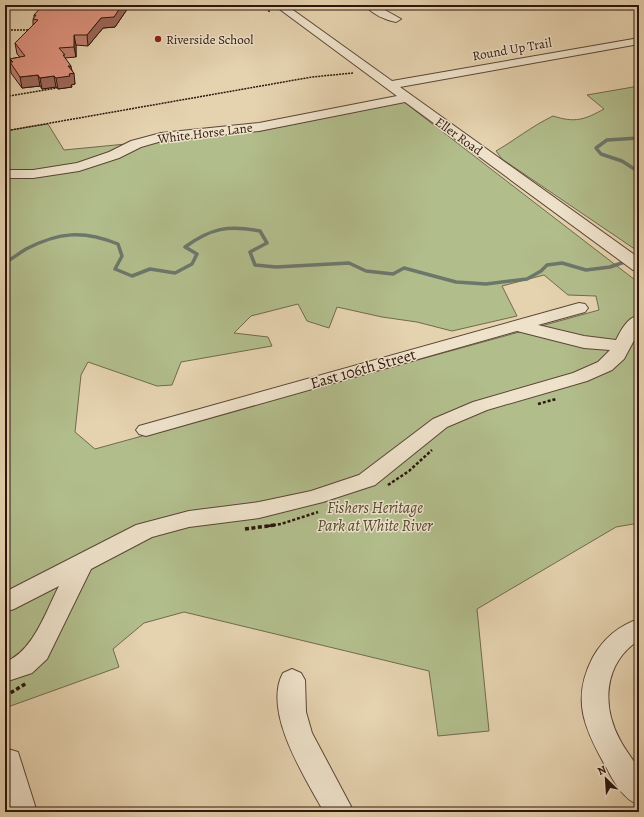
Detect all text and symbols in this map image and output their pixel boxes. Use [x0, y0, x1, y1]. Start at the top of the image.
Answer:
place label: Riverside School [166, 31, 253, 48]
marker: Riverside School [153, 34, 163, 44]
street label: Round Up Trail [471, 34, 553, 64]
street label: Eller Road [432, 113, 486, 159]
street label: White Horse Lane [156, 119, 254, 147]
street label: East 106th Street [307, 343, 419, 395]
park label: Fishers Heritage Park at White River [317, 497, 433, 537]
north arrow [586, 759, 626, 799]
text: N [595, 762, 609, 779]

